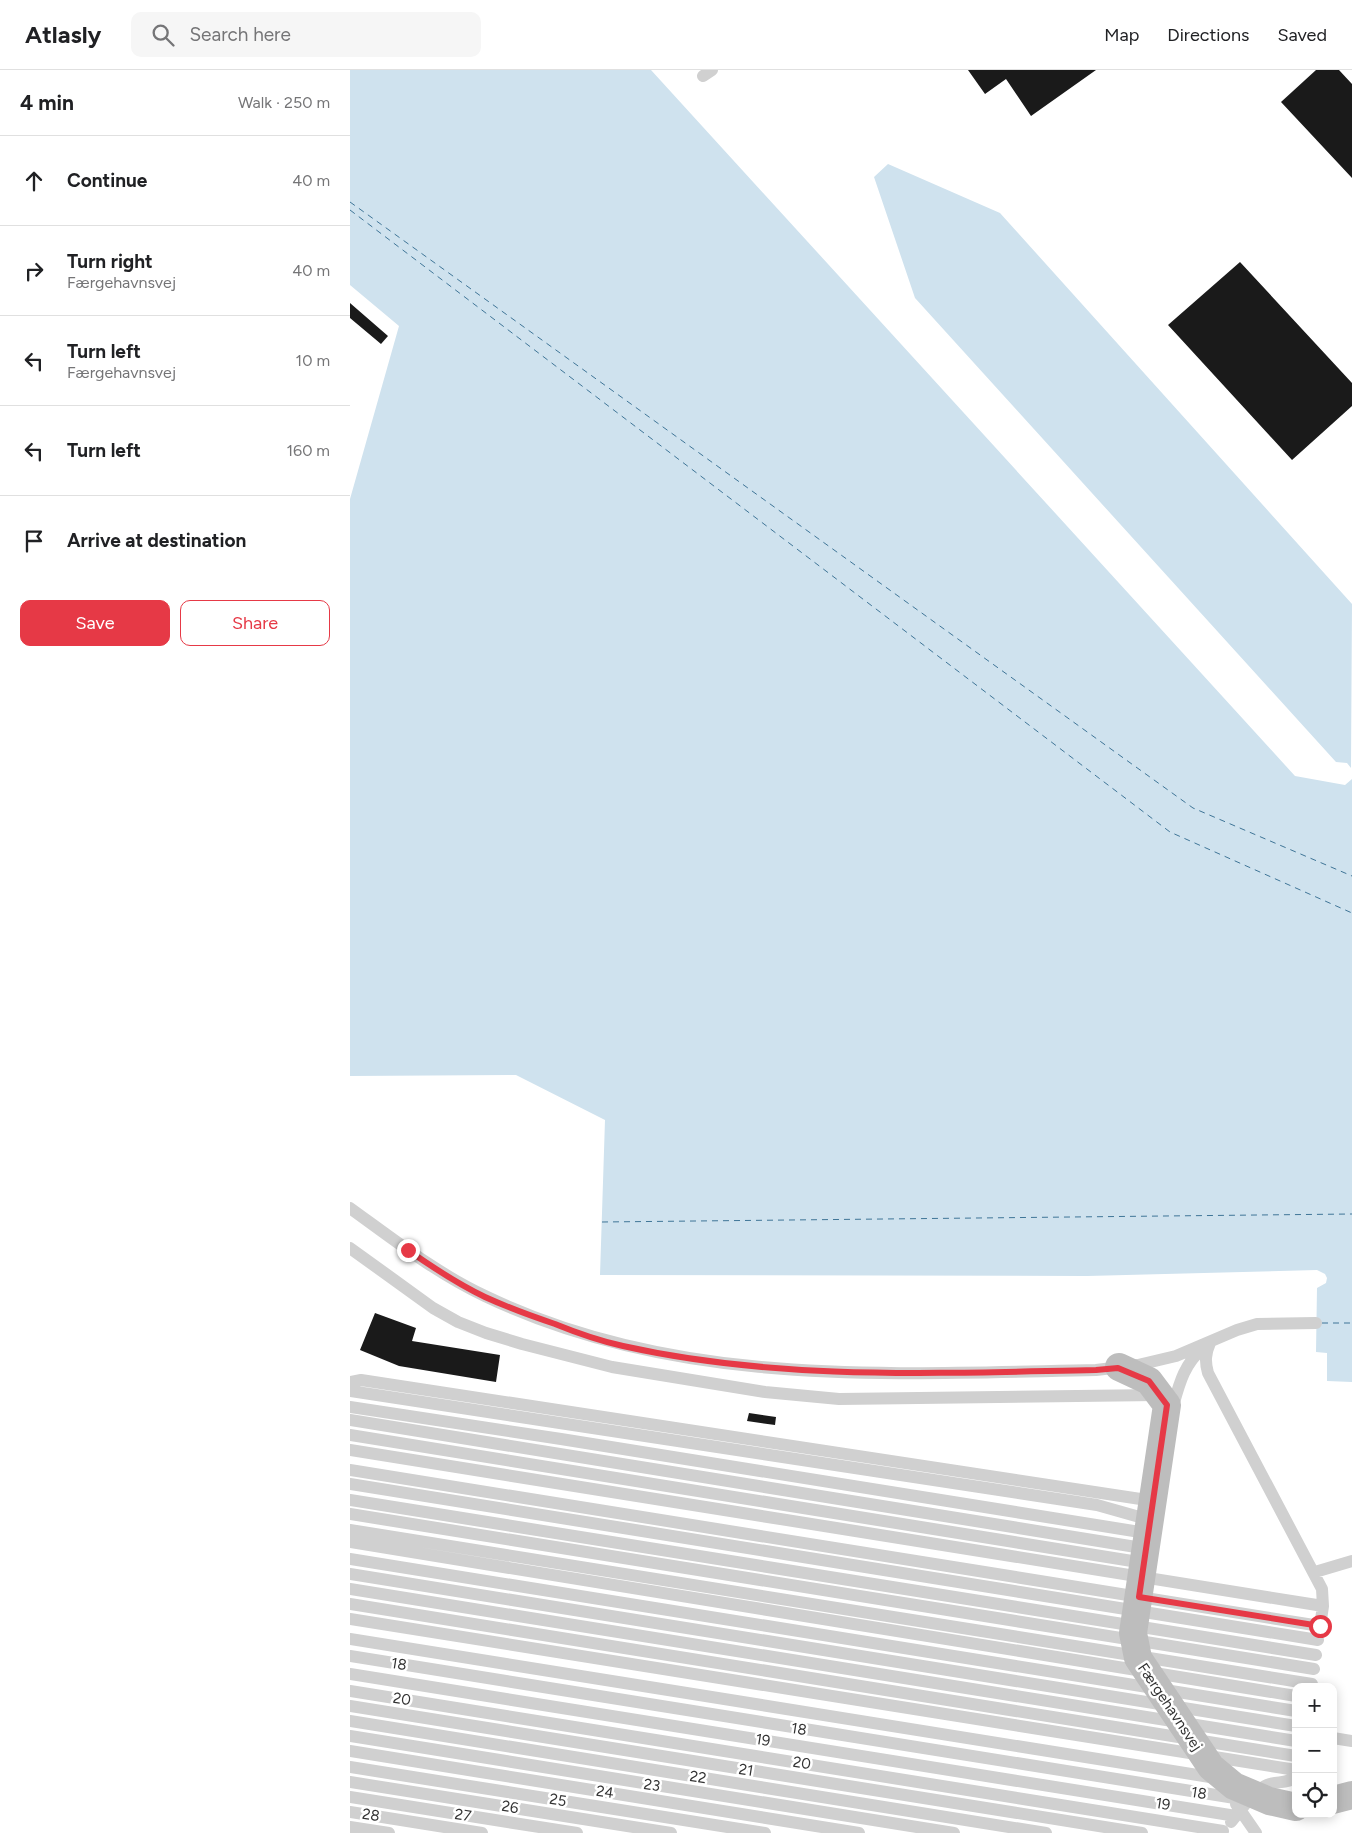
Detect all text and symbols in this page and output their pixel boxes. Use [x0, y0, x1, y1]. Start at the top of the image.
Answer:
search box [131, 12, 481, 57]
text: Atlasly [25, 20, 101, 49]
icon: search [149, 21, 177, 49]
text: Search here [189, 23, 291, 46]
text: Map [1104, 24, 1139, 46]
text: Directions [1167, 24, 1249, 46]
text: Saved [1277, 24, 1327, 46]
text: 4 min [20, 90, 74, 115]
text: Walk · 250 m [238, 93, 330, 112]
icon: ahead [20, 167, 48, 195]
text: Continue [67, 169, 147, 192]
text: 40 m [292, 171, 330, 190]
text: Turn right [67, 250, 153, 273]
icon: right [20, 257, 48, 285]
text: 40 m [292, 261, 330, 280]
text: Færgehavnsvej [67, 273, 176, 292]
text: Turn left [67, 340, 141, 363]
icon: left [20, 347, 48, 375]
text: 10 m [296, 351, 330, 370]
text: Færgehavnsvej [67, 363, 176, 382]
icon: left [20, 437, 48, 465]
text: Turn left [67, 439, 141, 462]
text: 160 m [287, 441, 330, 460]
icon: arrive [20, 527, 48, 555]
text: Arrive at destination [67, 529, 246, 552]
button: Save [20, 600, 170, 646]
button: Share [180, 600, 330, 646]
route end [397, 1239, 420, 1262]
route start [1309, 1615, 1332, 1638]
street label: 18 [390, 1654, 408, 1674]
street label: Færgehavnsvej [1134, 1660, 1206, 1754]
map controls [1292, 1683, 1337, 1818]
button: + [1292, 1683, 1337, 1728]
street label: 20 [392, 1689, 412, 1709]
street label: 18 [790, 1719, 808, 1739]
button: − [1292, 1728, 1337, 1773]
street label: 19 [754, 1730, 772, 1750]
street label: 20 [792, 1753, 812, 1773]
street label: 21 [737, 1760, 755, 1780]
street label: 22 [688, 1767, 708, 1787]
button: locate [1292, 1773, 1337, 1818]
street label: 23 [642, 1775, 662, 1795]
street label: 24 [595, 1782, 615, 1802]
street label: 18 [1190, 1783, 1208, 1803]
street label: 25 [548, 1790, 568, 1810]
street label: 19 [1154, 1794, 1172, 1814]
street label: 26 [500, 1797, 520, 1817]
street label: 28 [361, 1805, 381, 1825]
street label: 27 [453, 1805, 473, 1825]

